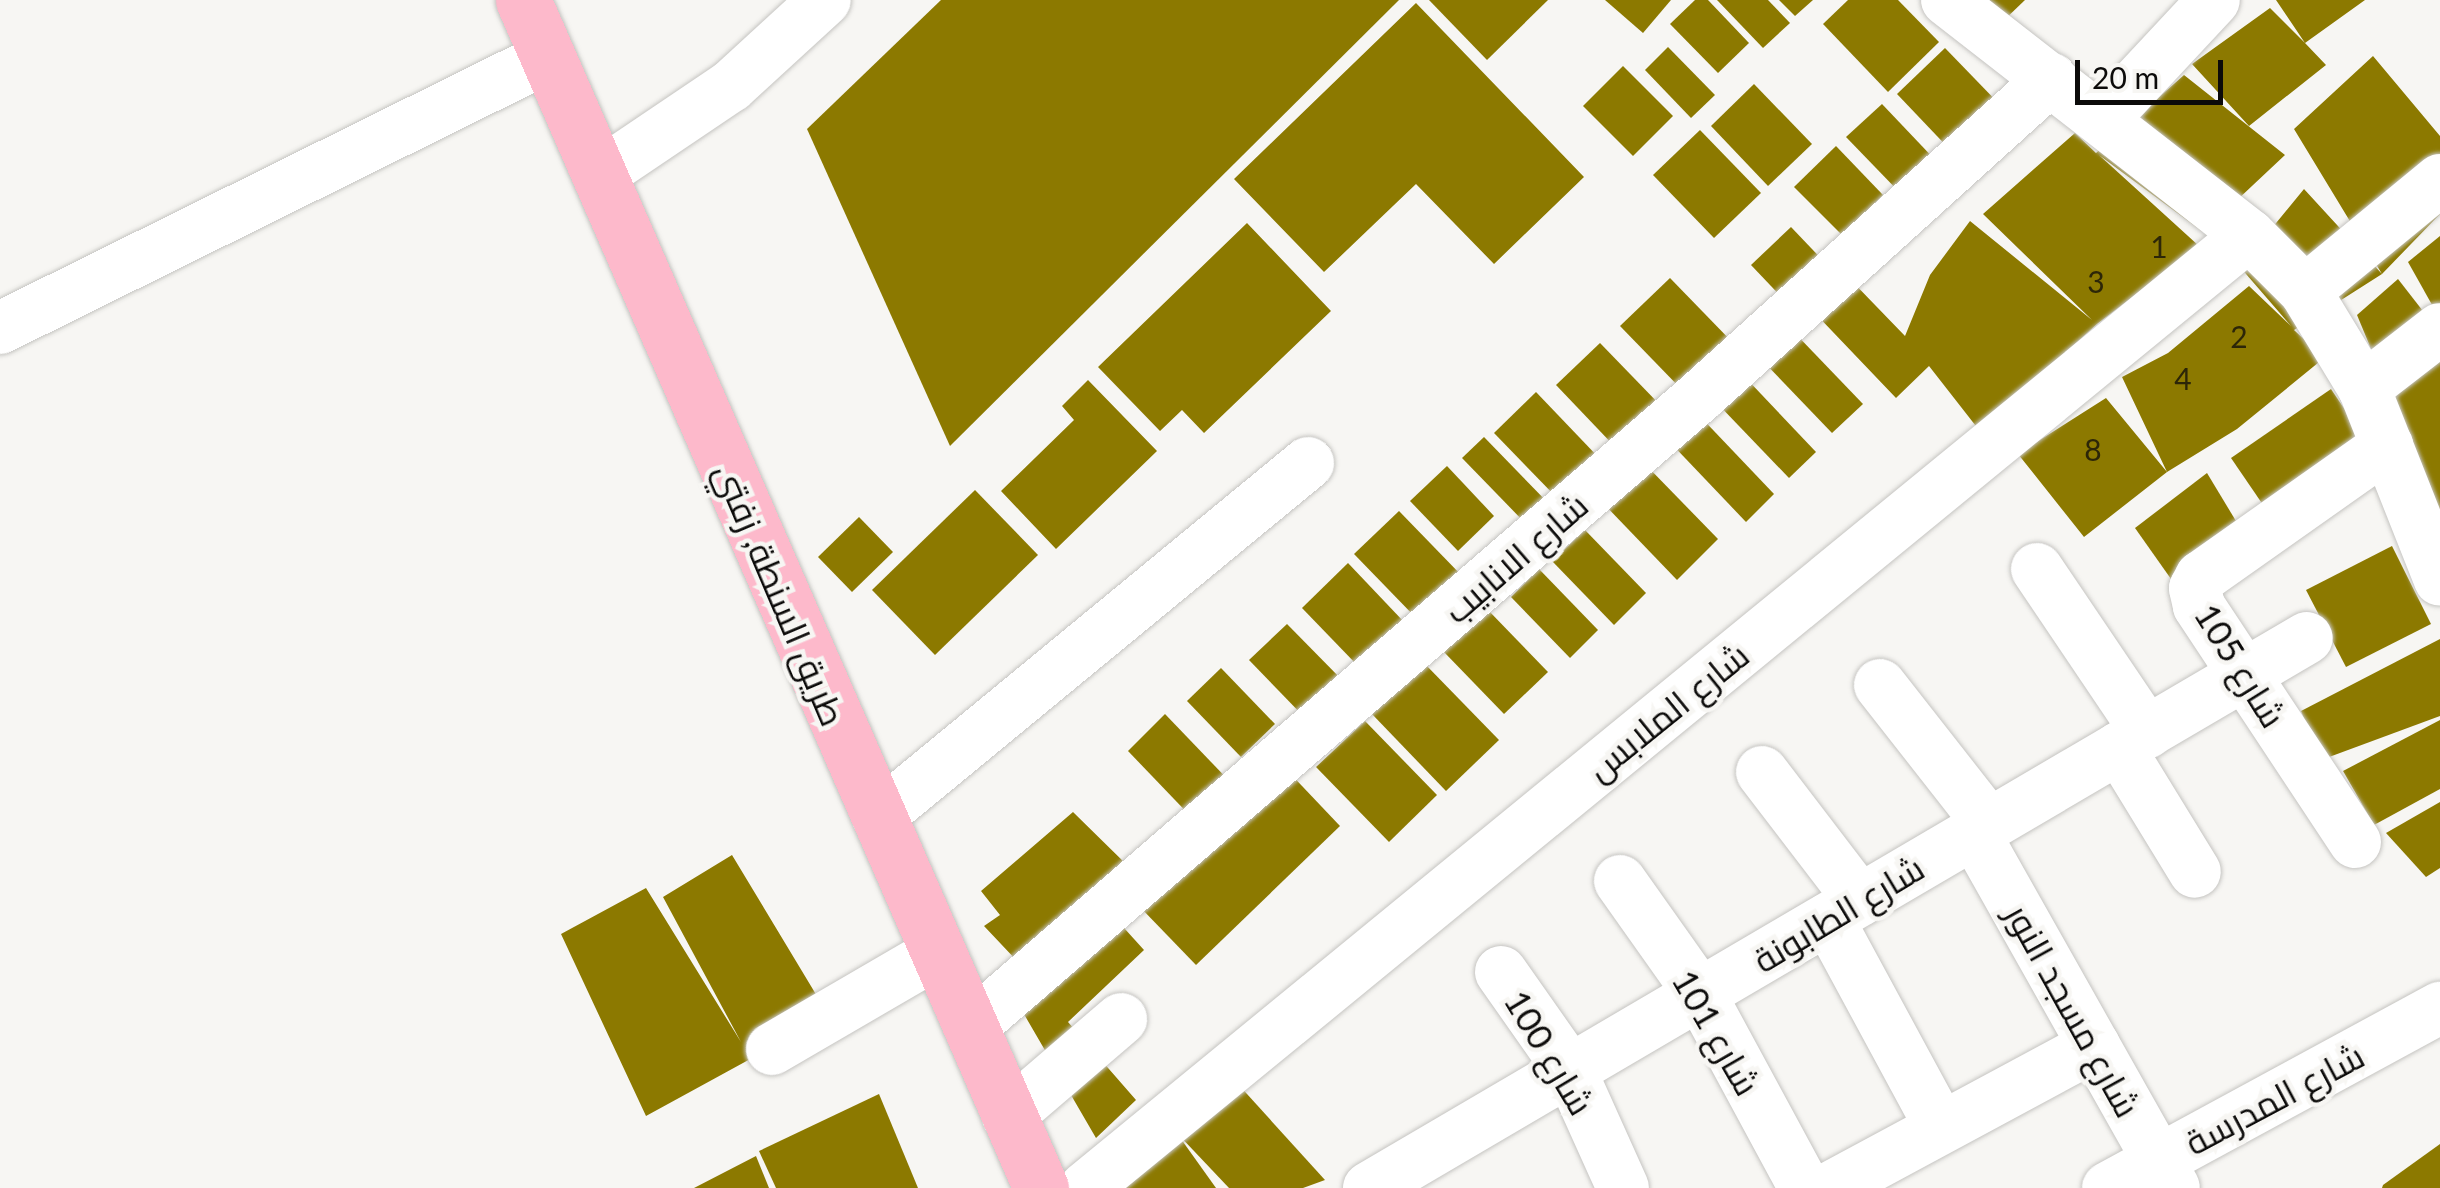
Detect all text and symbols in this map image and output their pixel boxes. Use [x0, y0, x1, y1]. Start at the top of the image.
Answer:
scale bar [2080, 40, 2228, 102]
text: 20 m [2092, 59, 2159, 95]
house number: 1 [2150, 228, 2168, 264]
house number: 3 [2087, 263, 2105, 299]
house number: 2 [2230, 318, 2248, 354]
house number: 4 [2174, 360, 2192, 396]
house number: 8 [2084, 431, 2102, 467]
street label: طريق السنطة, زفتي [707, 456, 855, 732]
street label: شارع الانابيب [1435, 483, 1595, 631]
street label: شارع 105 [2187, 596, 2295, 734]
street label: شارع الملابس [1578, 633, 1756, 789]
street label: شارع الطابونة [1745, 846, 1931, 980]
street label: شارع مسجد النور [1998, 896, 2150, 1124]
street label: شارع 101 [1664, 962, 1770, 1102]
street label: شارع 100 [1497, 982, 1603, 1122]
street label: شارع المدرسة [2177, 1033, 2371, 1163]

